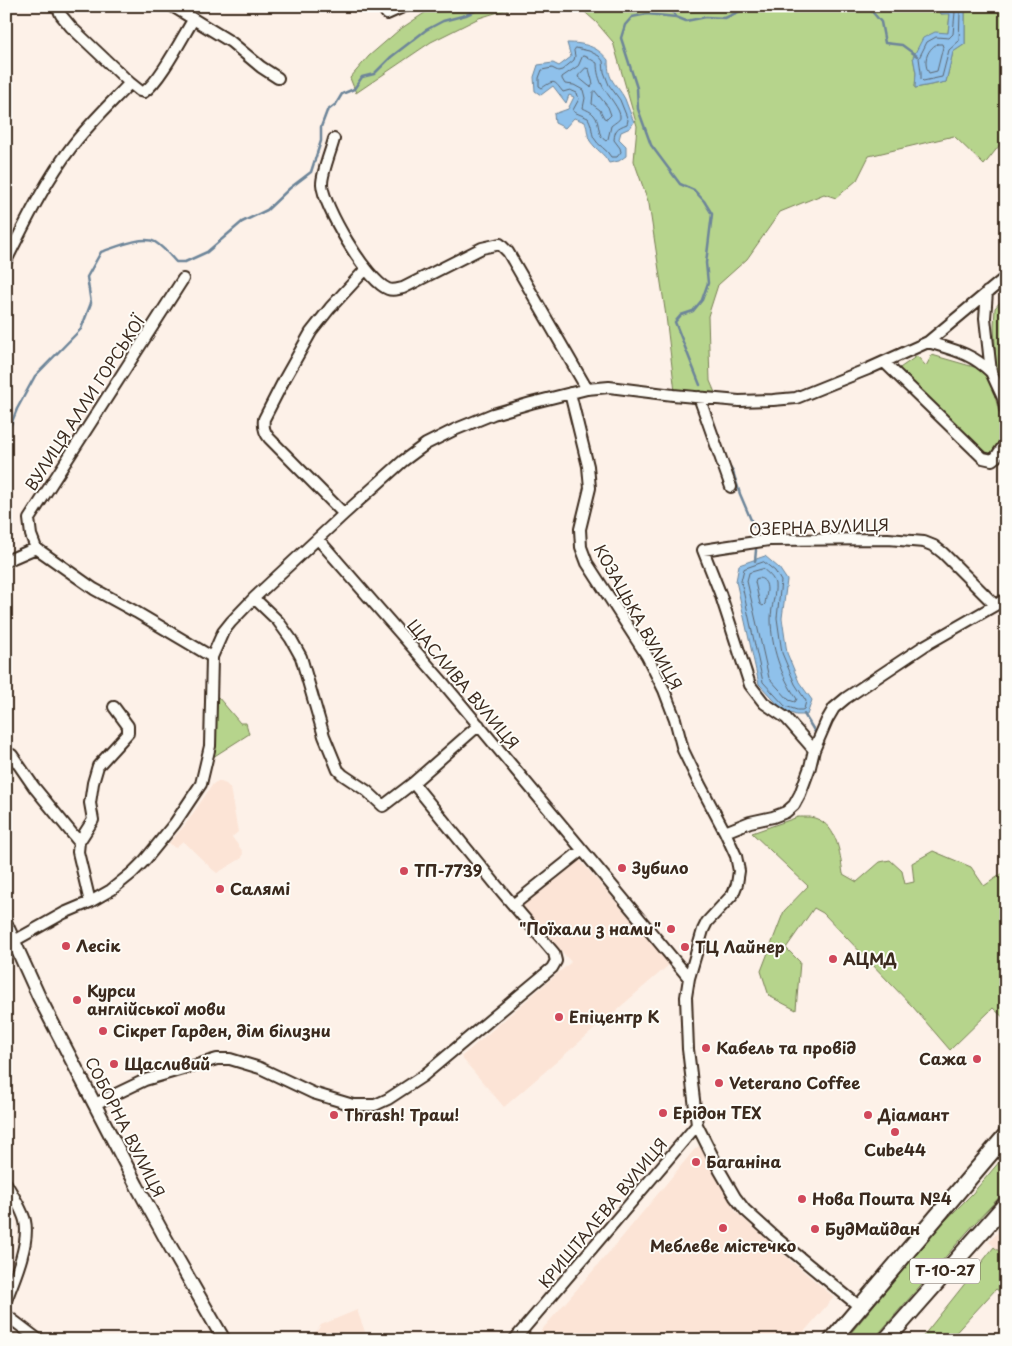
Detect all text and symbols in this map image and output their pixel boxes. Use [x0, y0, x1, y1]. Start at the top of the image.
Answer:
street label: ВУЛИЦЯ АЛЛИ ГОРСЬКОЇ [18, 309, 151, 495]
street label: ОЗЕРНА ВУЛИЦЯ [749, 512, 889, 540]
street label: КОЗАЦЬКА ВУЛИЦЯ [589, 539, 689, 694]
street label: ЩАСЛИВА ВУЛИЦЯ [402, 613, 525, 754]
place label: Зубило [631, 855, 688, 879]
place label: ТП-7739 [414, 858, 482, 882]
marker: Зубило [616, 862, 628, 874]
marker: ТП-7739 [398, 865, 410, 877]
place label: Салямі [230, 876, 290, 900]
marker: Салямі [214, 883, 226, 895]
place label: "Поїхали з нами" [519, 916, 661, 940]
marker: "Поїхали з нами" [665, 923, 677, 935]
place label: Лесік [76, 933, 121, 957]
place label: ТЦ Лайнер [695, 934, 785, 958]
marker: Лесік [60, 940, 72, 952]
marker: ТЦ Лайнер [679, 941, 691, 953]
place label: АЦМД [843, 946, 897, 970]
marker: АЦМД [827, 953, 839, 965]
place label: Курси англійської мови [87, 978, 226, 1020]
marker: Курси англійської мови [71, 994, 83, 1006]
place label: Епіцентр К [569, 1004, 660, 1028]
marker: Епіцентр К [553, 1011, 565, 1023]
place label: Сікрет Гарден, дім білизни [113, 1018, 331, 1042]
marker: Сікрет Гарден, дім білизни [97, 1025, 109, 1037]
place label: Кабель та провід [716, 1035, 856, 1059]
marker: Кабель та провід [700, 1042, 712, 1054]
place label: Сажа [919, 1046, 967, 1070]
place label: Щасливий [124, 1051, 210, 1075]
street label: СОБОРНА ВУЛИЦЯ [80, 1052, 172, 1201]
marker: Сажа [971, 1053, 983, 1065]
marker: Щасливий [108, 1058, 120, 1070]
place label: Veterano Coffee [729, 1070, 860, 1094]
marker: Veterano Coffee [713, 1077, 725, 1089]
place label: Ерідон ТЕХ [673, 1100, 761, 1124]
place label: Thrash! Траш! [344, 1102, 459, 1126]
place label: Діамант [877, 1102, 950, 1126]
marker: Ерідон ТЕХ [657, 1107, 669, 1119]
marker: Thrash! Траш! [328, 1109, 340, 1121]
marker: Діамант [862, 1109, 874, 1121]
marker: Cube44 [889, 1126, 901, 1138]
street label: КРИШТАЛЕВА ВУЛИЦЯ [532, 1132, 672, 1293]
place label: Cube44 [864, 1137, 926, 1161]
place label: Баганіна [706, 1149, 781, 1173]
marker: Баганіна [690, 1156, 702, 1168]
place label: Нова Пошта №4 [812, 1186, 952, 1210]
marker: Нова Пошта №4 [796, 1193, 808, 1205]
place label: БудМайдан [825, 1216, 920, 1240]
marker: Меблеве містечко [717, 1222, 729, 1234]
marker: БудМайдан [809, 1223, 821, 1235]
place label: Меблеве містечко [650, 1233, 796, 1257]
road number: Т-10-27 [910, 1258, 980, 1284]

